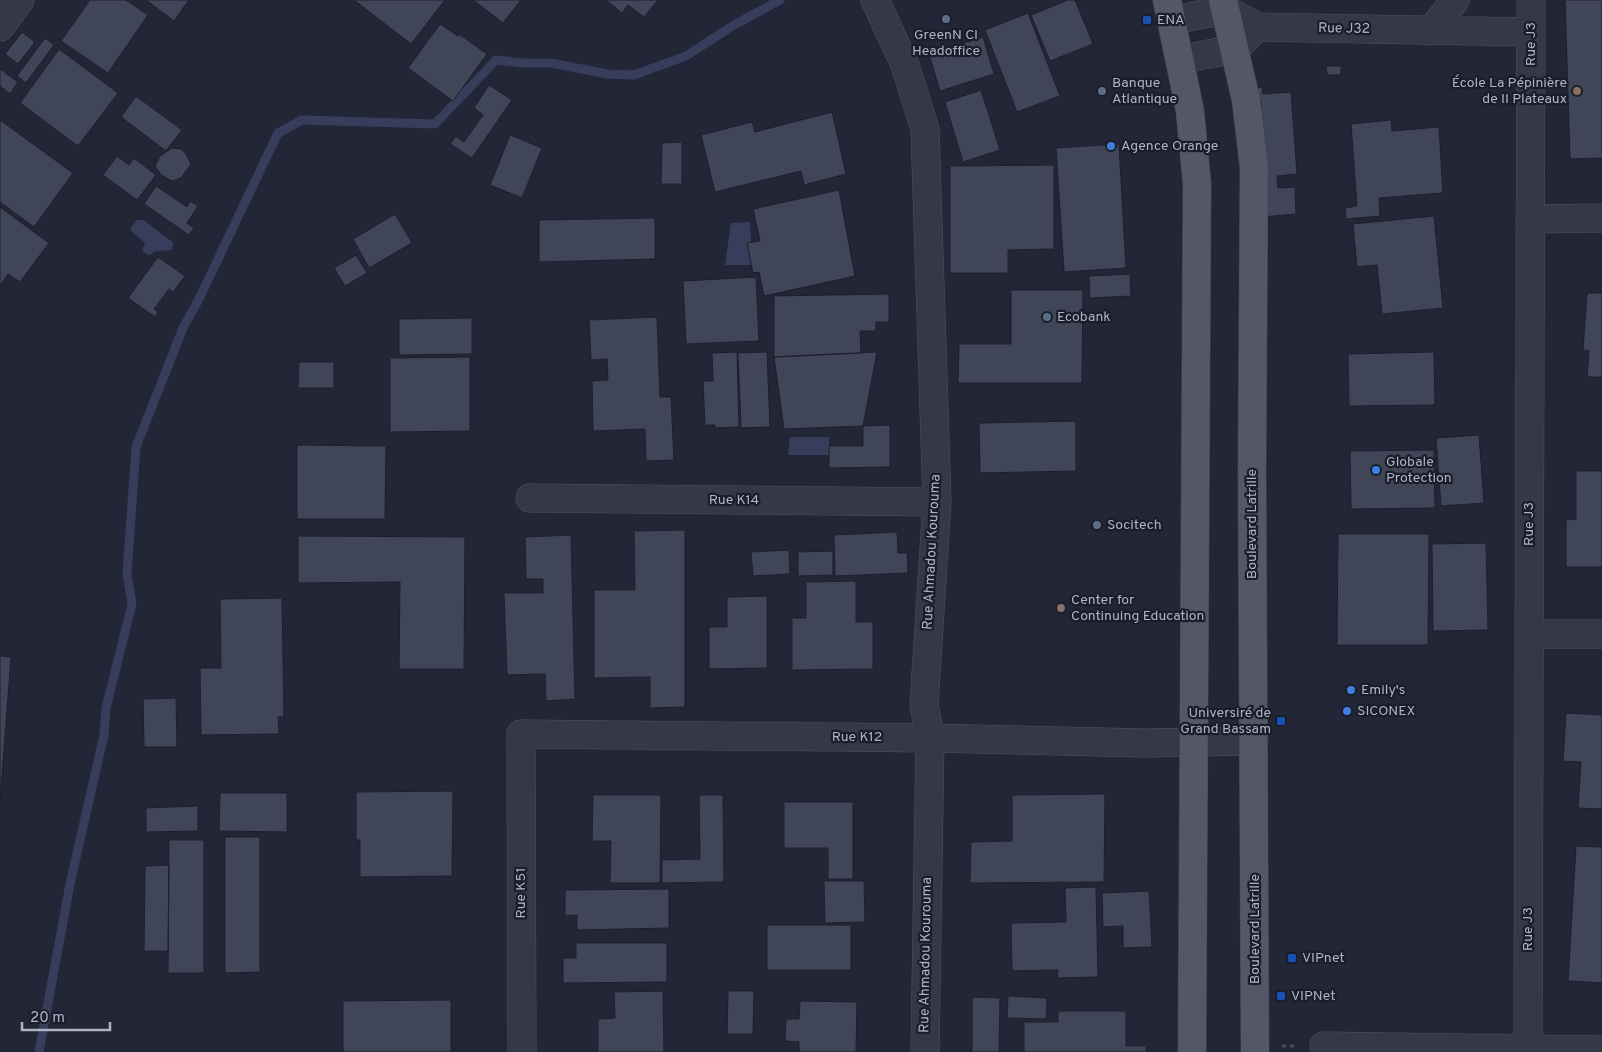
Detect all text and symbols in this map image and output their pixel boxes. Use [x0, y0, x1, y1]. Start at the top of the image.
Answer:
place label: ENA [1157, 12, 1184, 29]
marker: GreenN CI Headoffice [940, 13, 952, 25]
marker: ENA [1141, 14, 1153, 26]
street label: Rue J32 [1318, 20, 1370, 38]
street label: Rue J3 [1523, 22, 1540, 66]
place label: GreenN CI Headoffice [912, 27, 980, 60]
place label: École La Pépinière de II Plateaux [1452, 74, 1567, 108]
place label: Banque Atlantique [1112, 75, 1177, 108]
marker: Banque Atlantique [1096, 85, 1108, 97]
marker: École La Pépinière de II Plateaux [1571, 85, 1583, 97]
place label: Agence Orange [1121, 138, 1218, 155]
marker: Agence Orange [1105, 140, 1117, 152]
place label: Ecobank [1057, 309, 1111, 326]
marker: Ecobank [1041, 311, 1053, 323]
place label: Globale Protection [1386, 454, 1452, 487]
marker: Globale Protection [1370, 464, 1382, 476]
street label: Boulevard Latrille [1244, 469, 1261, 579]
street label: Rue Ahmadou Kourouma [919, 474, 945, 630]
street label: Rue K14 [709, 492, 759, 509]
street label: Rue J3 [1521, 502, 1538, 546]
place label: Socitech [1107, 517, 1162, 534]
marker: Socitech [1091, 519, 1103, 531]
place label: Center for Continuing Education [1071, 592, 1204, 625]
marker: Center for Continuing Education [1055, 602, 1067, 614]
place label: Emily's [1361, 682, 1405, 699]
marker: Emily's [1345, 684, 1357, 696]
place label: SICONEX [1357, 703, 1415, 720]
place label: Universiré de Grand Bassam [1180, 705, 1271, 738]
marker: SICONEX [1341, 705, 1353, 717]
marker: Universiré de Grand Bassam [1275, 715, 1287, 727]
street label: Rue K12 [832, 729, 882, 746]
street label: Rue K51 [513, 868, 530, 918]
street label: Boulevard Latrille [1247, 874, 1264, 984]
street label: Rue Ahmadou Kourouma [916, 877, 936, 1033]
street label: Rue J3 [1520, 907, 1537, 951]
place label: VIPnet [1302, 950, 1345, 967]
marker: VIPnet [1286, 952, 1298, 964]
place label: VIPNet [1291, 988, 1335, 1005]
marker: VIPNet [1275, 990, 1287, 1002]
scale bar [22, 1000, 110, 1032]
text: 20 m [30, 1009, 65, 1028]

